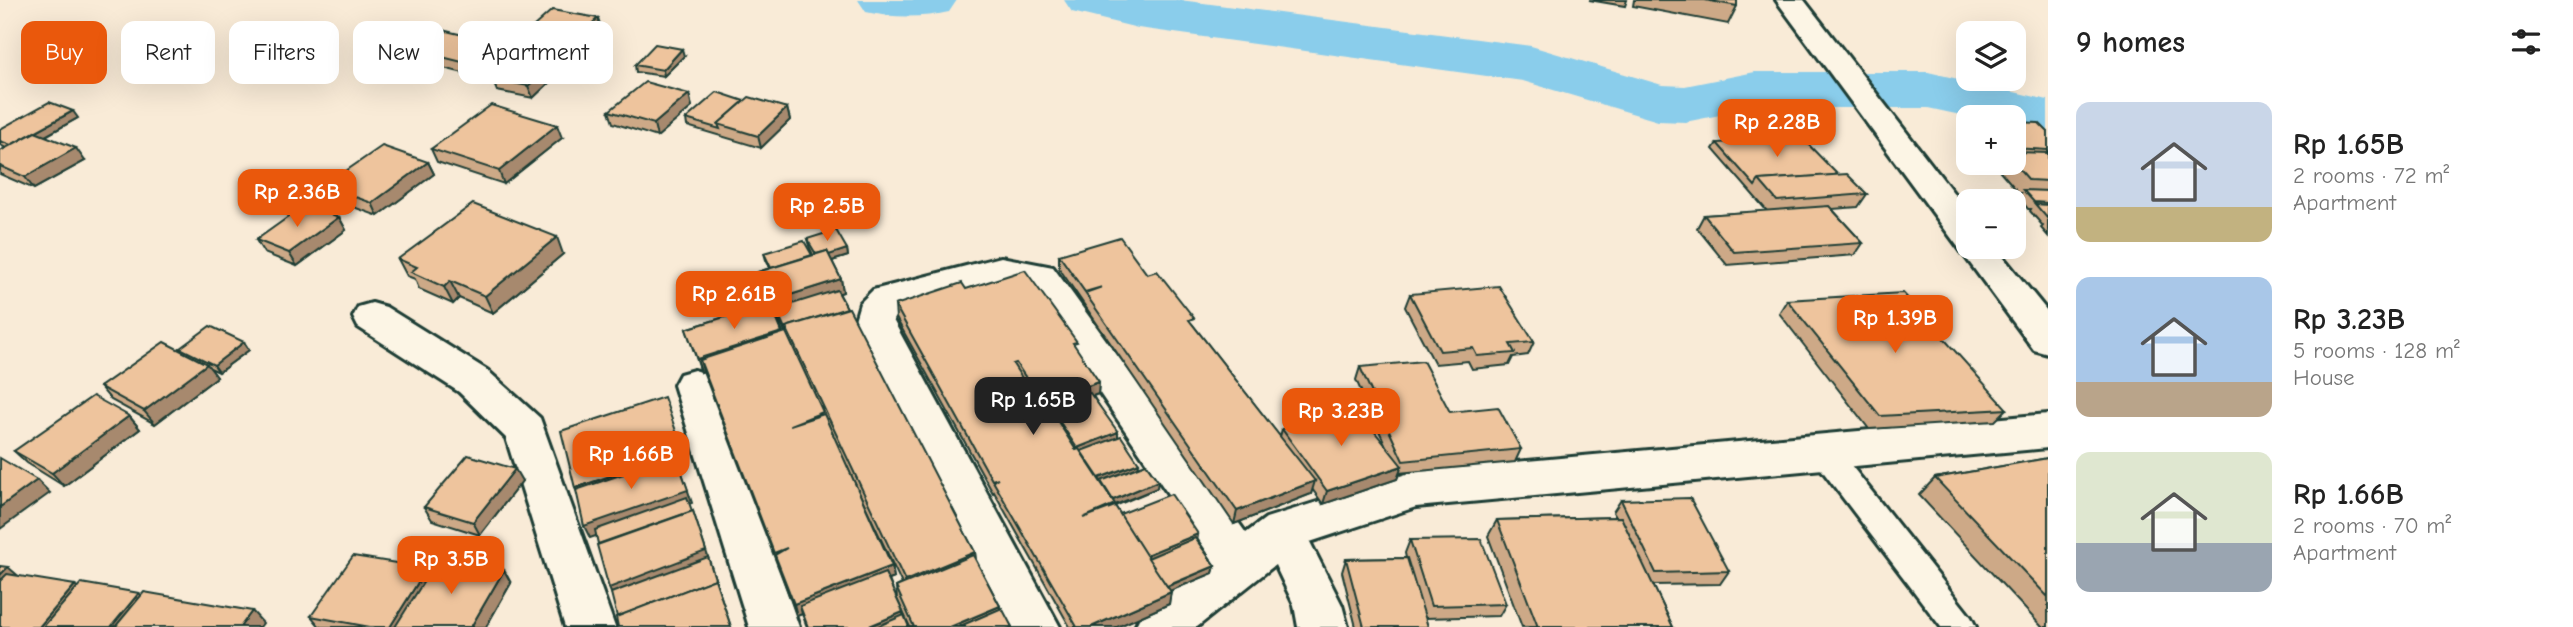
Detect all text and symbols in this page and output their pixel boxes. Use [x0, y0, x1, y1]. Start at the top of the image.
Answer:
chip: Buy [21, 21, 107, 84]
chip: Rent [121, 21, 215, 84]
chip: Filters [229, 21, 339, 84]
chip: New [353, 21, 444, 84]
chip: Apartment [458, 21, 613, 84]
map controls [1956, 21, 2026, 259]
button: layers [1956, 21, 2026, 91]
icon: filters [2507, 23, 2545, 61]
text: 9 homes [2076, 25, 2185, 60]
pin: Rp 2.28B [1705, 100, 1849, 159]
button: + [1956, 105, 2026, 175]
text: Rp 2.28B [1734, 108, 1820, 135]
text: Rp 1.65B [2293, 127, 2404, 162]
icon: home [2132, 130, 2216, 214]
text: 2 rooms · 72 m² [2293, 162, 2449, 189]
pin: Rp 2.36B [225, 170, 369, 229]
text: Rp 2.36B [254, 178, 340, 205]
pin: Rp 2.5B [762, 184, 892, 243]
button: − [1956, 189, 2026, 259]
text: Apartment [2293, 189, 2396, 216]
text: Rp 2.5B [789, 192, 865, 219]
pin: Rp 2.61B [662, 272, 806, 331]
text: Rp 2.61B [692, 280, 776, 307]
pin: Rp 1.39B [1823, 296, 1967, 355]
text: Rp 3.23B [2293, 302, 2405, 337]
text: Rp 1.39B [1853, 304, 1937, 331]
icon: home [2132, 305, 2216, 389]
text: 5 rooms · 128 m² [2293, 337, 2460, 364]
text: House [2293, 364, 2355, 391]
pin: Rp 1.65B [961, 378, 1105, 437]
text: Rp 1.65B [990, 386, 1076, 413]
pin: Rp 3.23B [1269, 388, 1413, 448]
text: Rp 3.23B [1298, 397, 1384, 424]
pin: Rp 1.66B [559, 432, 703, 491]
text: Rp 1.66B [589, 440, 673, 467]
text: Rp 1.66B [2293, 477, 2404, 512]
icon: home [2132, 480, 2216, 564]
text: 2 rooms · 70 m² [2293, 512, 2451, 539]
pin: Rp 3.5B [386, 536, 516, 596]
text: Apartment [2293, 539, 2396, 566]
text: Rp 3.5B [413, 545, 489, 572]

